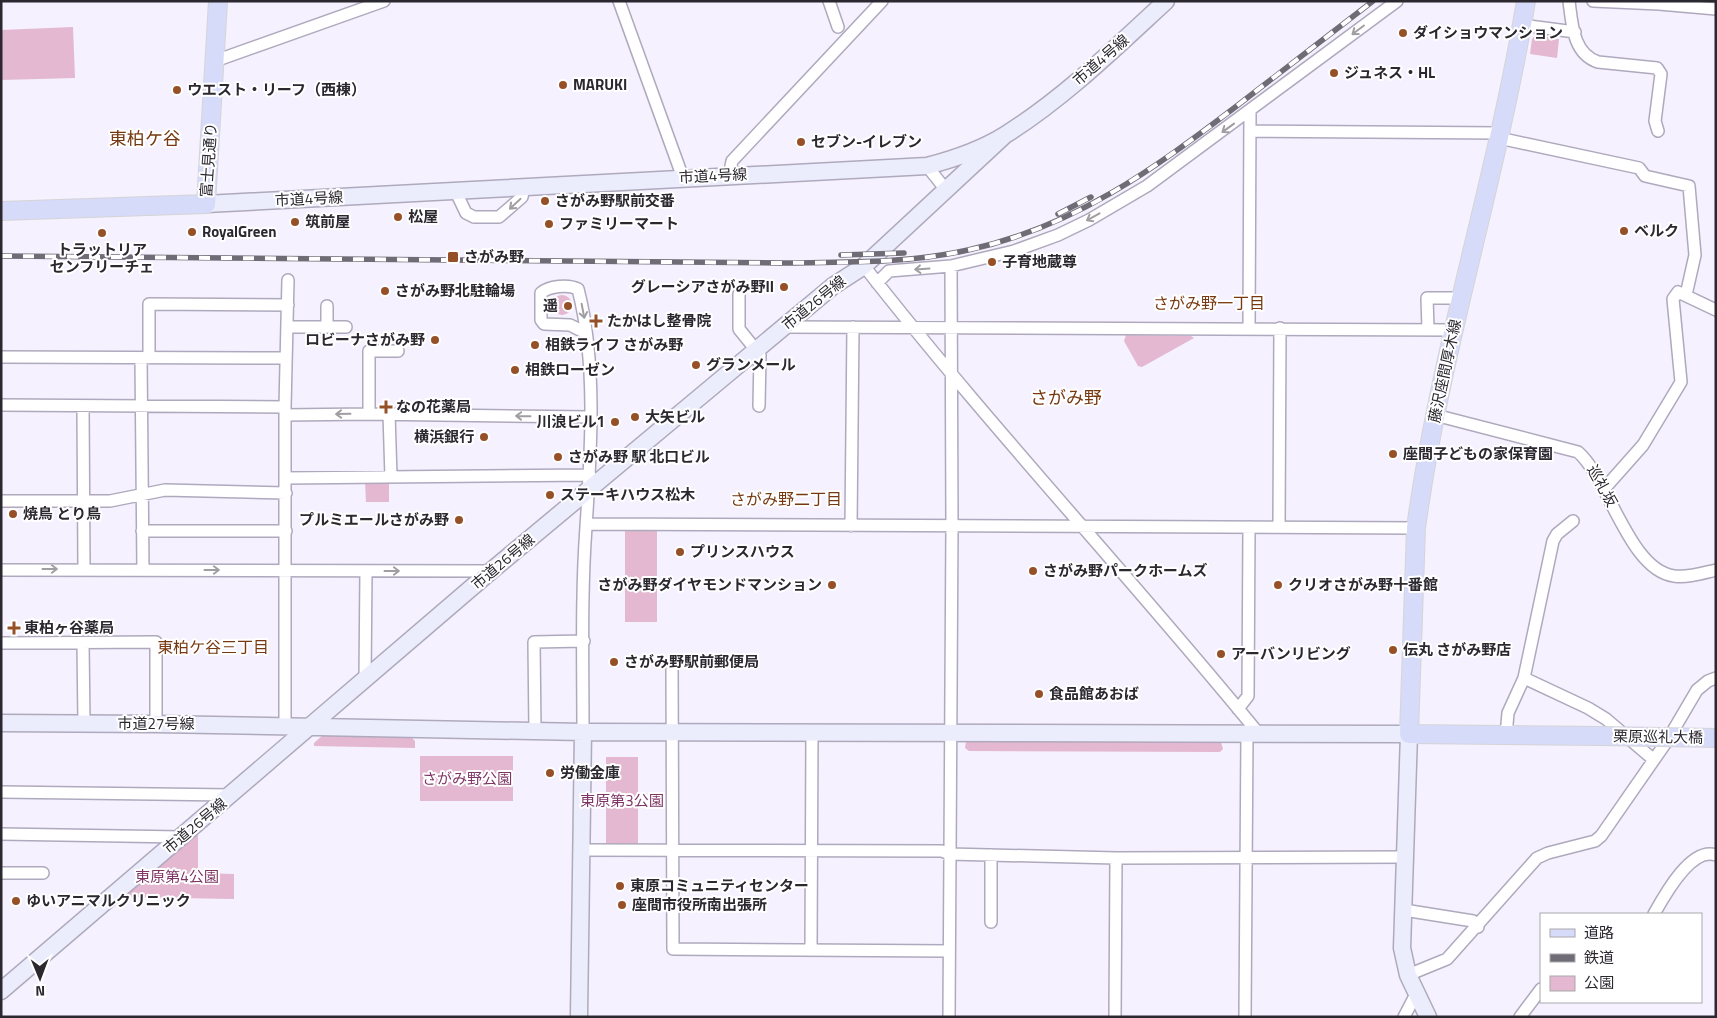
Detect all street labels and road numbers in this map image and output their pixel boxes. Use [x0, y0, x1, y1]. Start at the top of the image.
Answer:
street label: 市道4号線 [1067, 29, 1134, 91]
street label: 富士見通り [194, 122, 223, 198]
street label: 市道4号線 [678, 162, 748, 189]
street label: 市道4号線 [274, 185, 344, 212]
street label: 市道26号線 [777, 270, 851, 336]
street label: 藤沢座間厚木線 [1422, 317, 1467, 425]
street label: 巡礼坂 [1581, 460, 1623, 511]
street label: 市道26号線 [466, 528, 539, 595]
street label: 市道27号線 [118, 712, 194, 735]
street label: 栗原巡礼大橋 [1613, 724, 1703, 749]
street label: 市道26号線 [158, 792, 231, 859]

